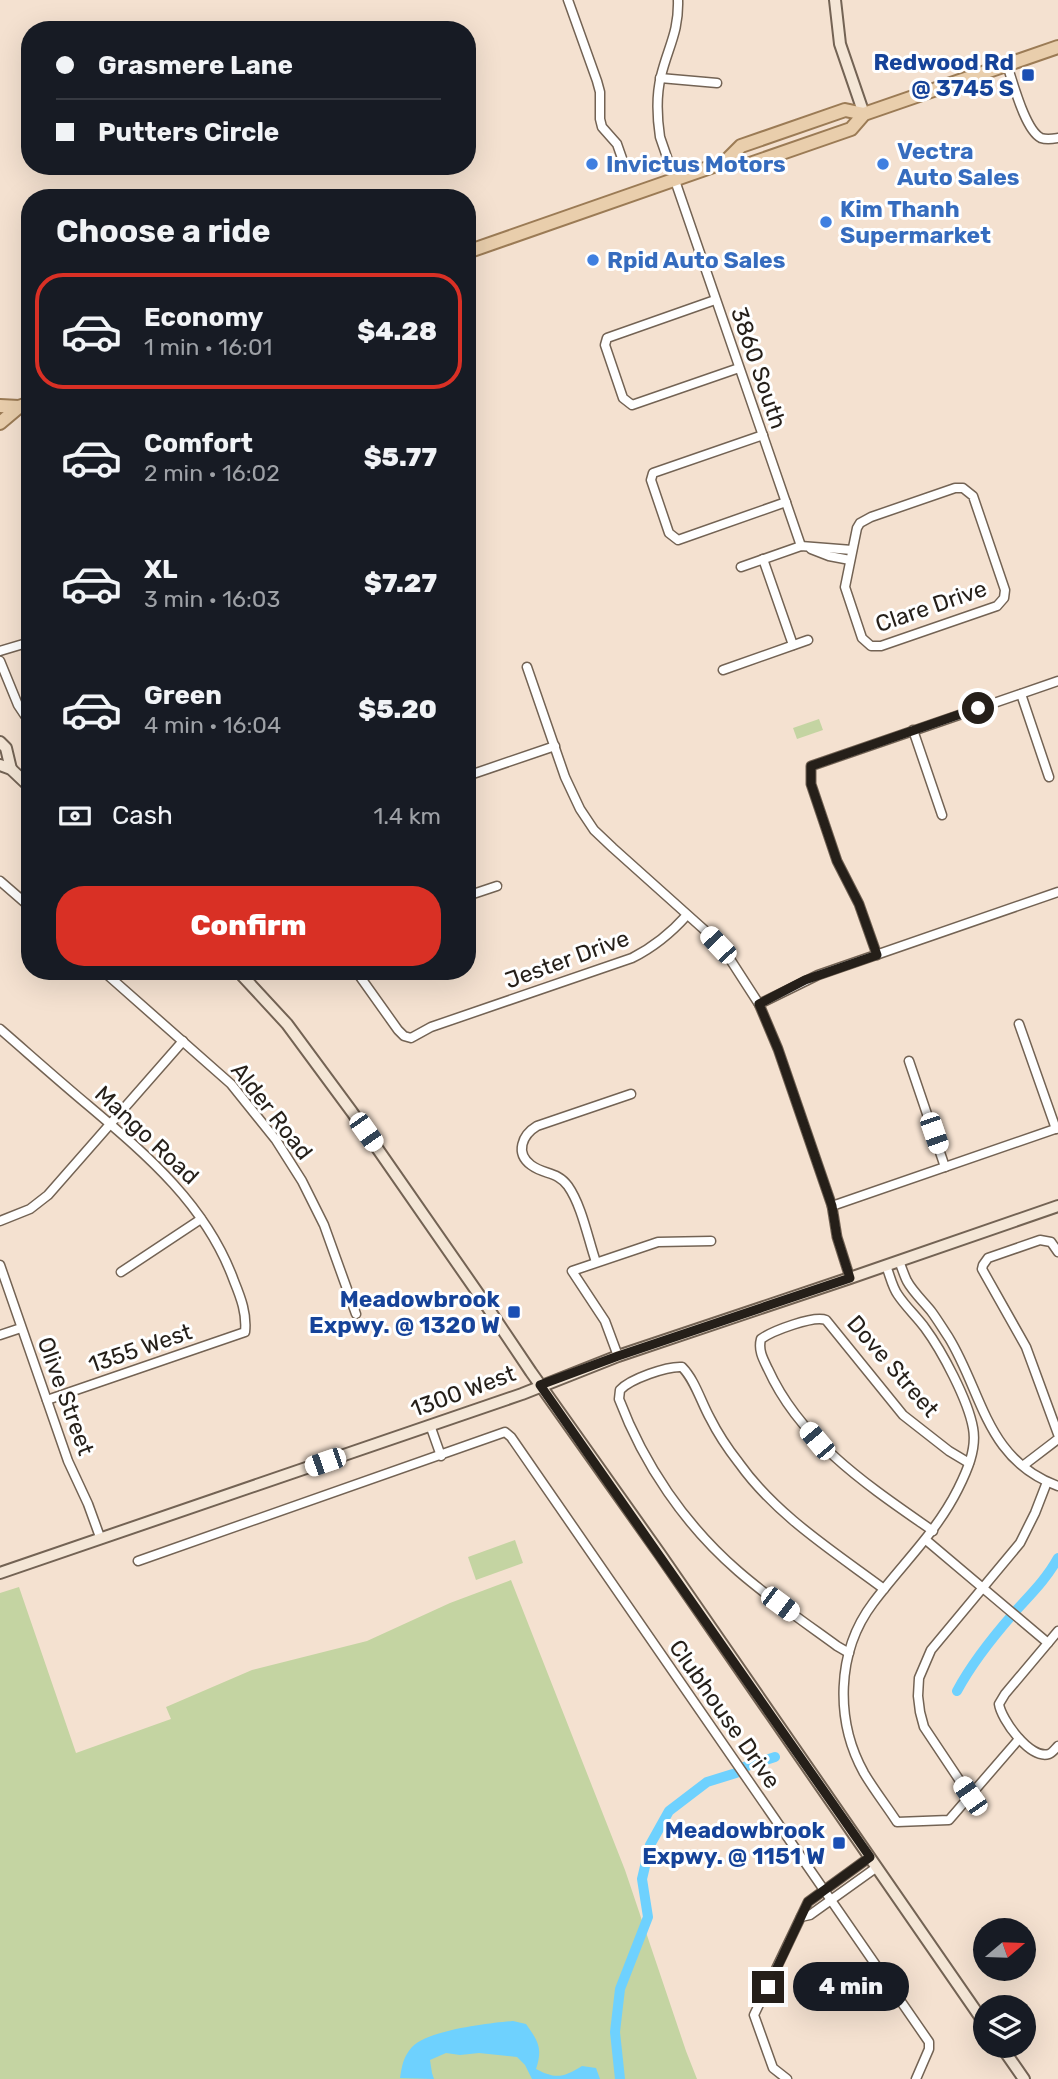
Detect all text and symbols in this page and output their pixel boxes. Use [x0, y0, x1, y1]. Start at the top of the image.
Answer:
place label: Redwood Rd @ 3745 S [873, 48, 1014, 102]
text: Grasmere Lane [98, 50, 293, 81]
marker: Redwood Rd @ 3745 S [1020, 67, 1036, 83]
text: Putters Circle [98, 117, 279, 148]
place label: Vectra Auto Sales [897, 137, 1020, 191]
place label: Invictus Motors [606, 150, 786, 178]
marker: Invictus Motors [584, 156, 600, 172]
marker: Vectra Auto Sales [875, 156, 891, 172]
place label: Kim Thanh Supermarket [840, 195, 991, 249]
text: Choose a ride [56, 212, 270, 250]
marker: Kim Thanh Supermarket [818, 214, 834, 230]
place label: Rpid Auto Sales [607, 246, 786, 274]
marker: Rpid Auto Sales [585, 252, 601, 268]
icon: car [60, 300, 123, 363]
text: Economy [144, 302, 263, 333]
street label: 3860 South [725, 303, 793, 433]
text: $4.28 [357, 316, 437, 347]
text: 1 min · 16:01 [144, 333, 272, 361]
icon: car [60, 426, 123, 489]
text: Comfort [144, 428, 253, 459]
text: $5.77 [364, 442, 437, 473]
text: 2 min · 16:02 [144, 459, 280, 487]
icon: car [60, 552, 123, 615]
text: XL [144, 554, 177, 585]
text: $7.27 [364, 568, 437, 599]
street label: Clare Drive [872, 574, 990, 638]
text: 3 min · 16:03 [144, 585, 280, 613]
icon: car [60, 678, 123, 741]
text: Green [144, 680, 222, 711]
route start [962, 692, 994, 724]
text: $5.20 [358, 694, 437, 725]
text: 4 min · 16:04 [144, 711, 281, 739]
icon: cash [56, 797, 94, 835]
text: Cash [112, 800, 173, 831]
text: 1.4 km [373, 802, 441, 830]
button: Confirm [56, 886, 441, 966]
car [696, 922, 741, 968]
street label: Jester Drive [501, 924, 633, 994]
street label: Alder Road [225, 1057, 319, 1165]
street label: Mango Road [89, 1080, 205, 1190]
car [346, 1109, 387, 1155]
car [918, 1110, 951, 1156]
place label: Meadowbrook Expwy. @ 1320 W [309, 1285, 501, 1339]
marker: Meadowbrook Expwy. @ 1320 W [506, 1304, 522, 1320]
street label: Dove Street [841, 1309, 945, 1423]
street label: 1355 West [84, 1317, 196, 1379]
street label: Olive Street [32, 1333, 100, 1459]
street label: 1300 West [407, 1359, 519, 1423]
car [796, 1418, 839, 1464]
car [302, 1445, 349, 1479]
car [757, 1583, 804, 1625]
street label: Clubhouse Drive [663, 1634, 787, 1794]
car [950, 1773, 991, 1819]
place label: Meadowbrook Expwy. @ 1151 W [642, 1816, 826, 1870]
marker: Meadowbrook Expwy. @ 1151 W [831, 1835, 847, 1851]
north arrow [973, 1918, 1036, 1981]
map controls [973, 1918, 1036, 2058]
callout: 4 min [792, 1962, 908, 2011]
route end [752, 1971, 784, 2003]
text: 4 min [819, 1972, 883, 2000]
button: layers [973, 1995, 1036, 2058]

